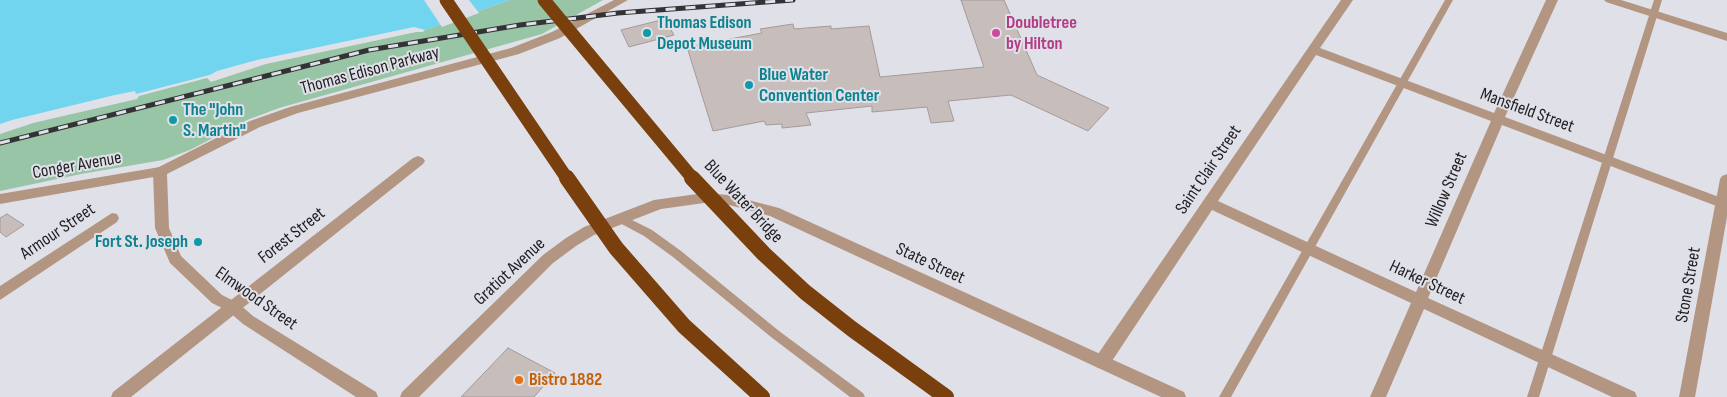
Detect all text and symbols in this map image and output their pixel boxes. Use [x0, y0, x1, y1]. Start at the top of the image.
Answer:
place label: Thomas Edison Depot Museum [657, 12, 752, 54]
place label: Doubletree by Hilton [1006, 12, 1077, 54]
marker: Thomas Edison Depot Museum [641, 27, 653, 39]
marker: Doubletree by Hilton [990, 27, 1002, 39]
street label: Thomas Edison Parkway [298, 42, 442, 100]
place label: Blue Water Convention Center [759, 64, 879, 106]
marker: Blue Water Convention Center [743, 79, 755, 91]
street label: Mansfield Street [1477, 84, 1577, 138]
place label: The "John S. Martin" [183, 99, 246, 142]
marker: The "John S. Martin" [167, 114, 179, 126]
street label: Saint Clair Street [1171, 121, 1247, 219]
street label: Conger Avenue [31, 148, 123, 184]
street label: Willow Street [1421, 149, 1473, 231]
street label: Blue Water Bridge [699, 156, 787, 248]
street label: Armour Street [16, 199, 100, 265]
street label: Forest Street [254, 203, 330, 269]
place label: Fort St. Joseph [95, 231, 188, 253]
street label: Gratiot Avenue [470, 234, 550, 310]
marker: Fort St. Joseph [192, 236, 204, 248]
street label: State Street [892, 239, 968, 289]
street label: Stone Street [1672, 246, 1706, 324]
street label: Harker Street [1386, 256, 1468, 310]
street label: Elmwood Street [211, 263, 301, 335]
place label: Bistro 1882 [529, 369, 602, 391]
marker: Bistro 1882 [513, 374, 525, 386]

